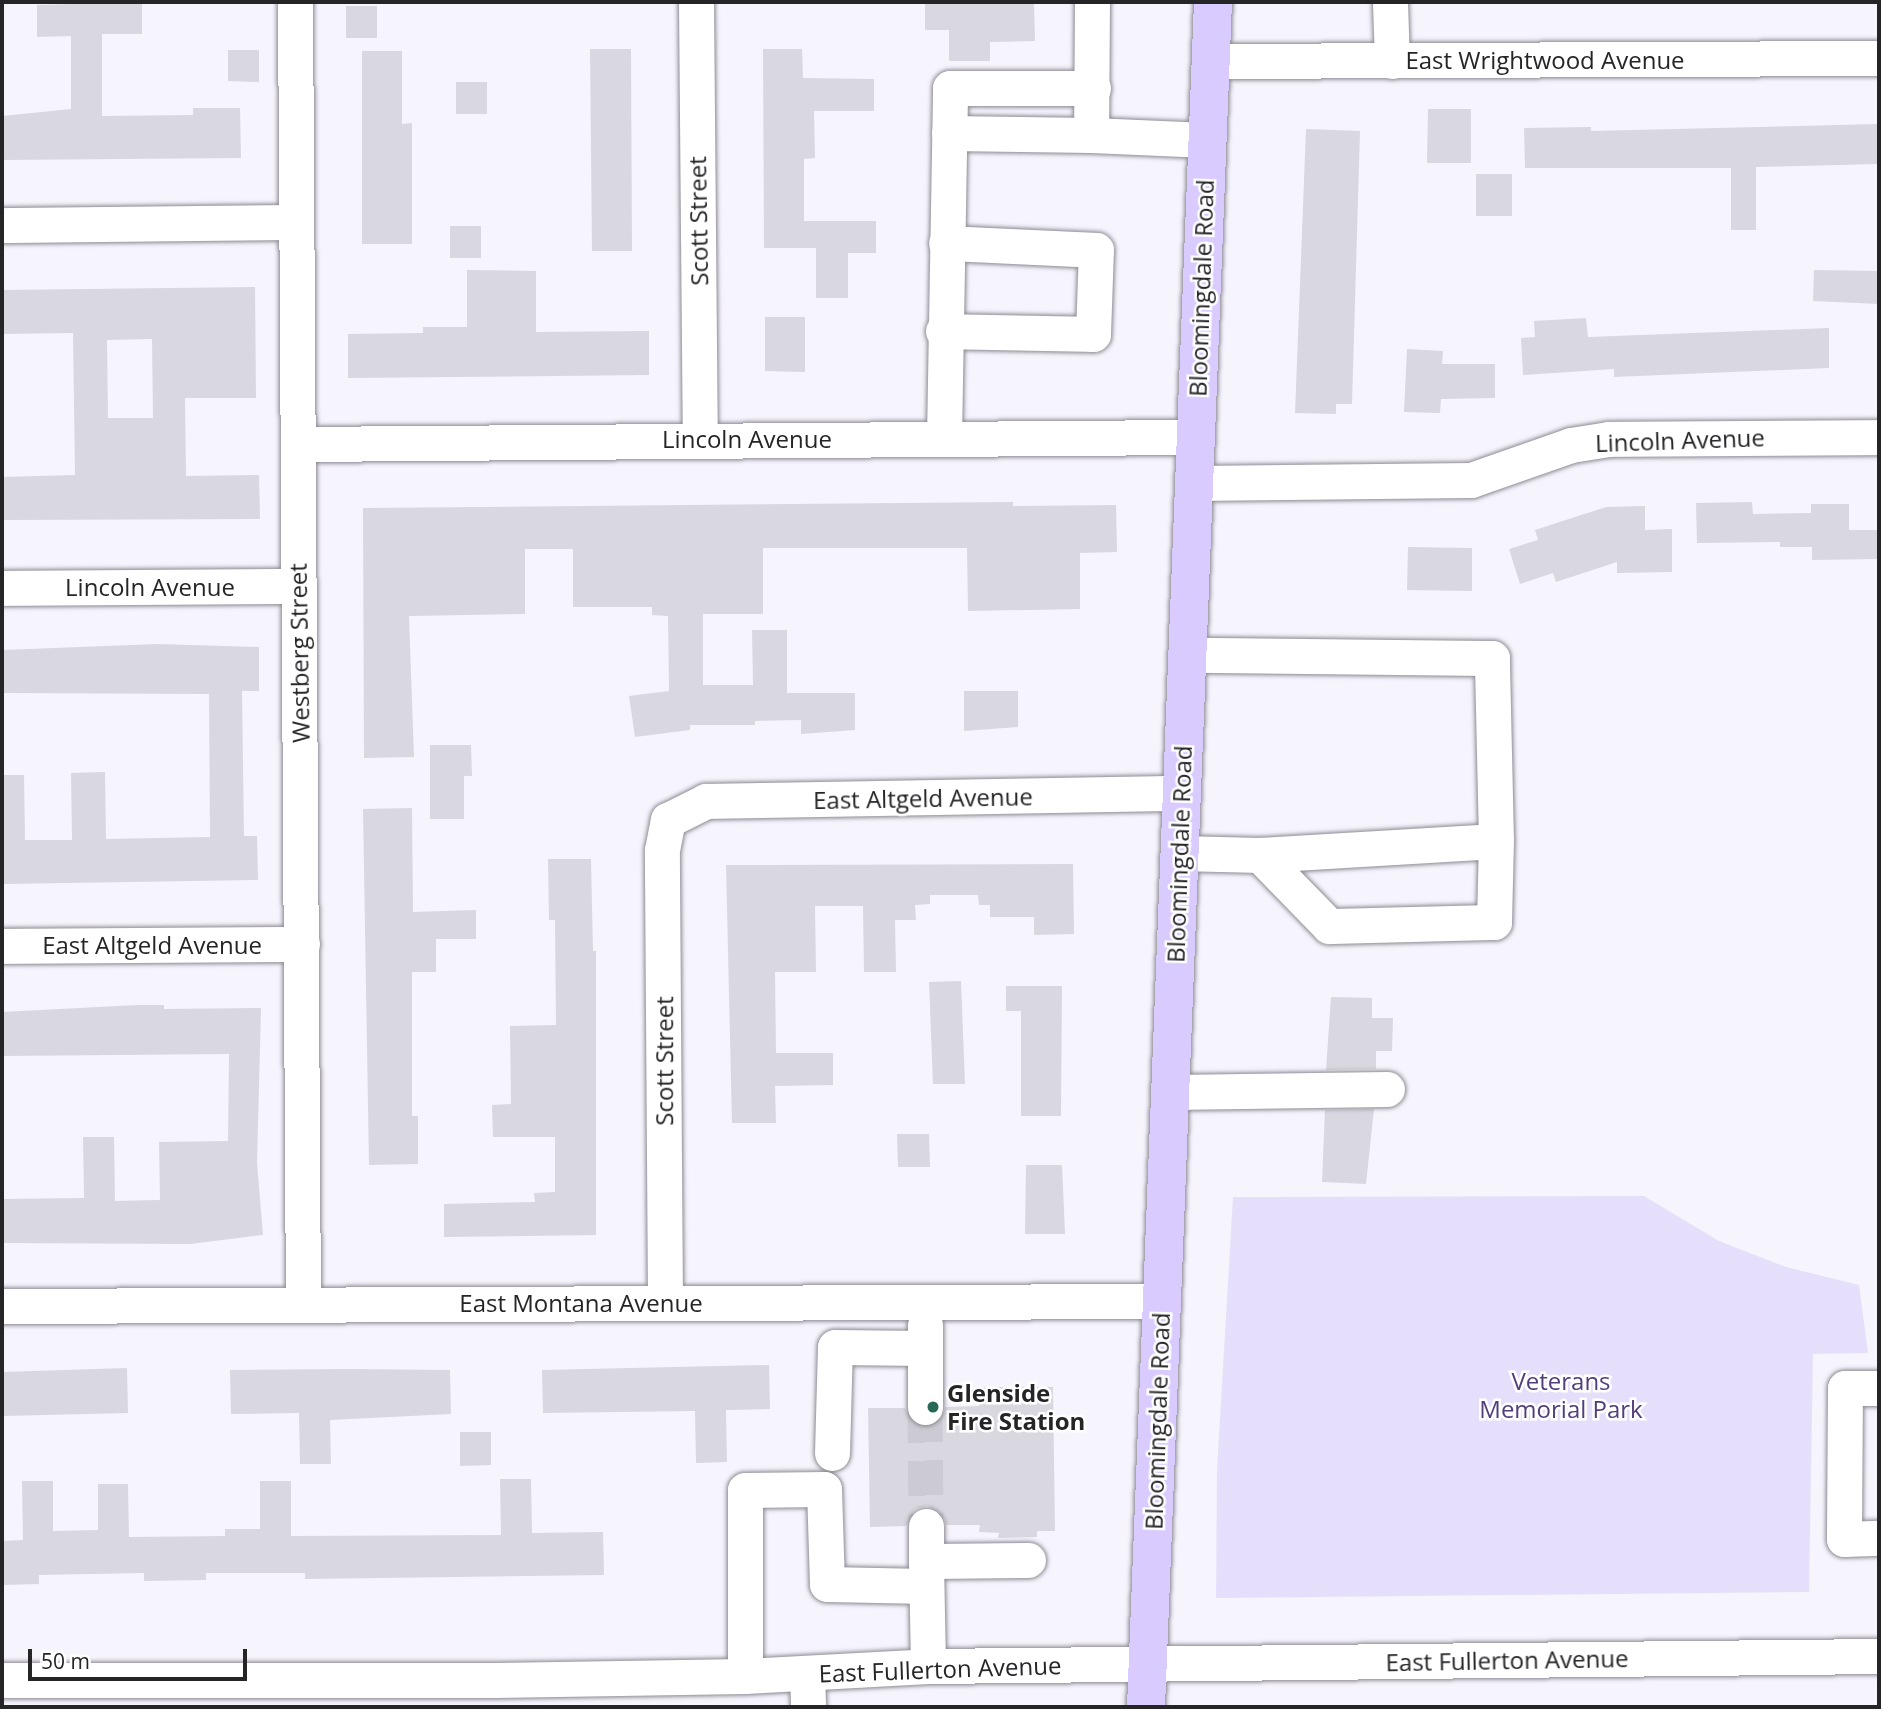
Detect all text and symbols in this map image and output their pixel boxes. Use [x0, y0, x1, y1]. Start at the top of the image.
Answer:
street label: East Wrightwood Avenue [1405, 46, 1685, 74]
street label: Scott Street [682, 156, 714, 286]
street label: Bloomingdale Road [1183, 179, 1219, 397]
street label: Lincoln Avenue [1595, 423, 1765, 457]
street label: Lincoln Avenue [662, 425, 832, 453]
street label: Westberg Street [283, 563, 315, 743]
street label: Lincoln Avenue [65, 573, 235, 601]
street label: Bloomingdale Road [1161, 745, 1197, 963]
street label: East Altgeld Avenue [813, 782, 1033, 814]
street label: East Altgeld Avenue [42, 931, 262, 959]
street label: Scott Street [650, 996, 678, 1126]
street label: East Montana Avenue [459, 1289, 703, 1317]
street label: Bloomingdale Road [1139, 1312, 1175, 1530]
park label: Veterans Memorial Park [1479, 1367, 1643, 1423]
place label: Glenside Fire Station [947, 1379, 1085, 1435]
marker: Glenside Fire Station [925, 1399, 941, 1415]
scale bar [32, 1636, 250, 1680]
street label: East Fullerton Avenue [1385, 1643, 1629, 1677]
text: 50 m [41, 1647, 90, 1675]
street label: East Fullerton Avenue [818, 1650, 1062, 1688]

